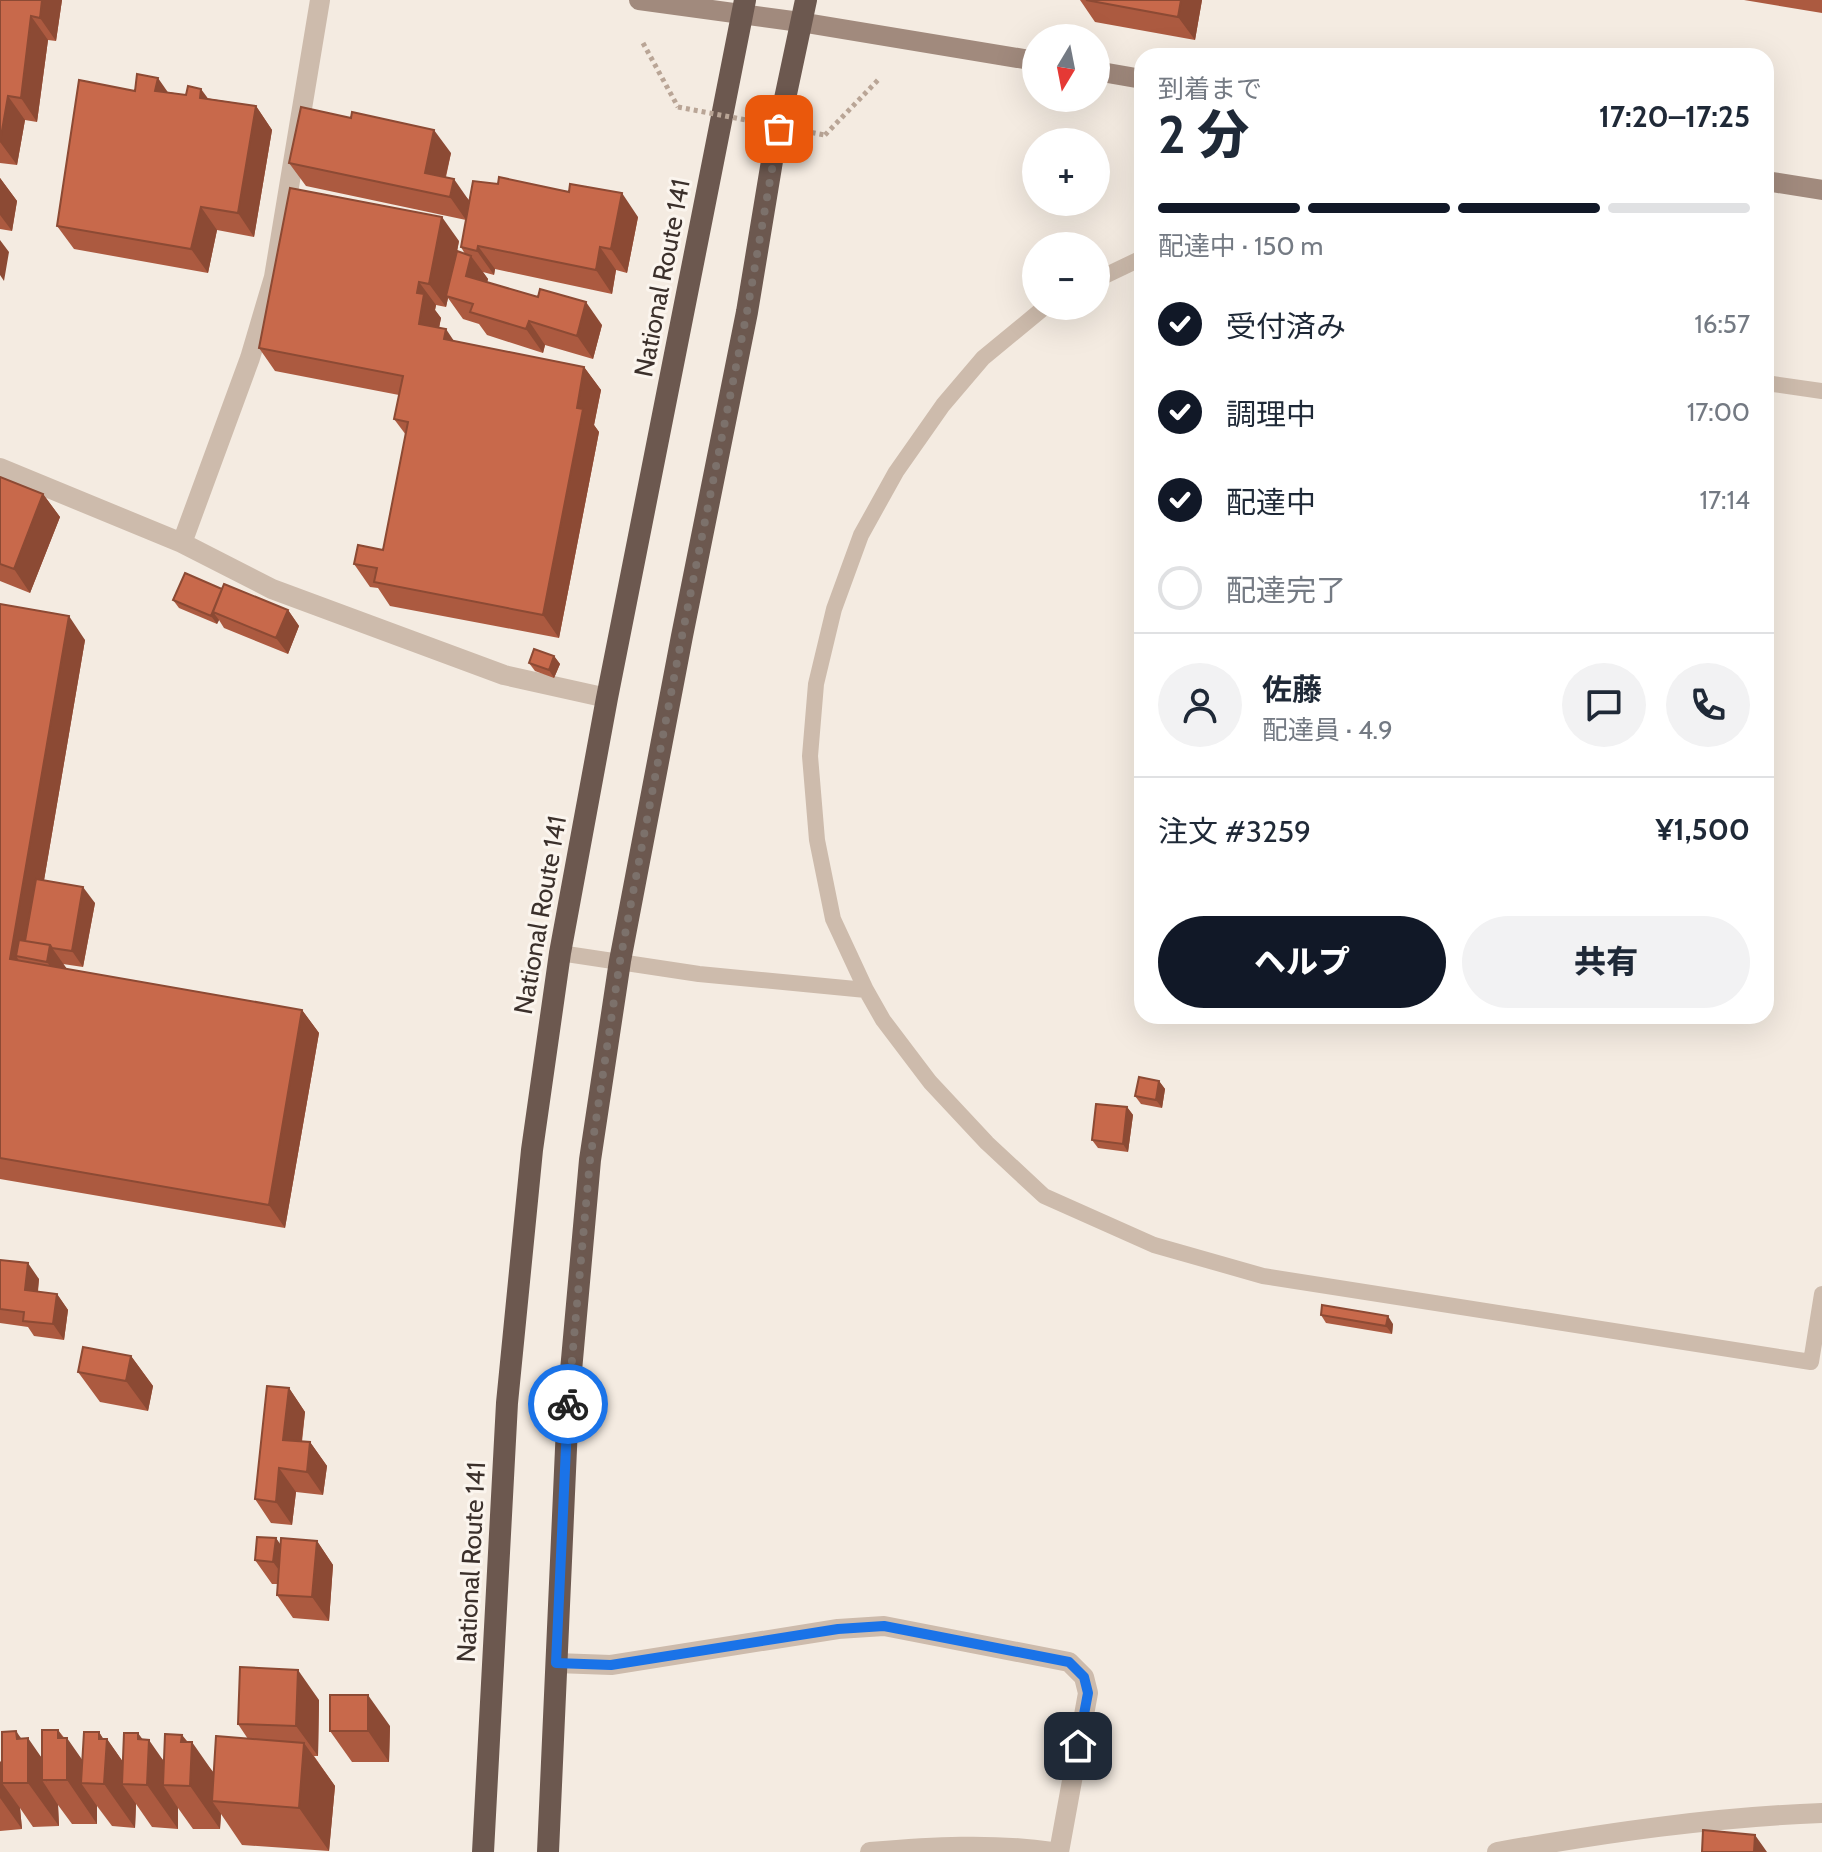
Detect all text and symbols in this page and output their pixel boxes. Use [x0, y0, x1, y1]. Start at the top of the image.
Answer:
north arrow [1022, 24, 1110, 112]
map controls [1022, 24, 1110, 320]
text: 到着まで [1158, 73, 1262, 105]
pin [745, 95, 813, 163]
text: 17:20–17:25 [1599, 98, 1750, 135]
text: 2 分 [1158, 103, 1249, 166]
icon: bag [757, 107, 801, 151]
button: + [1022, 128, 1110, 216]
street label: National Route 141 [627, 176, 697, 380]
text: 配達中 · 150 m [1158, 230, 1323, 262]
button: − [1022, 232, 1110, 320]
icon: check [1158, 302, 1202, 346]
text: 受付済み [1226, 308, 1346, 345]
text: 16:57 [1694, 308, 1750, 340]
icon: check [1158, 390, 1202, 434]
text: 調理中 [1226, 396, 1316, 433]
text: 17:00 [1687, 396, 1750, 428]
icon: check [1158, 478, 1202, 522]
text: 配達中 [1226, 484, 1316, 521]
text: 17:14 [1700, 484, 1750, 516]
text: 配達完了 [1226, 572, 1346, 609]
button: person [1158, 663, 1242, 747]
button: chat [1562, 663, 1646, 747]
button: phone [1666, 663, 1750, 747]
text: 佐藤 [1262, 671, 1322, 708]
text: 配達員 · 4.9 [1262, 714, 1393, 746]
text: ¥1,500 [1655, 811, 1750, 848]
street label: National Route 141 [507, 813, 573, 1017]
text: 注文 #3259 [1158, 813, 1311, 850]
button: ヘルプ [1158, 916, 1446, 1008]
button: 共有 [1462, 916, 1750, 1008]
courier [528, 1364, 608, 1444]
icon: bike [546, 1382, 590, 1426]
street label: National Route 141 [450, 1461, 492, 1663]
pin [1044, 1712, 1112, 1780]
icon: home [1056, 1724, 1100, 1768]

